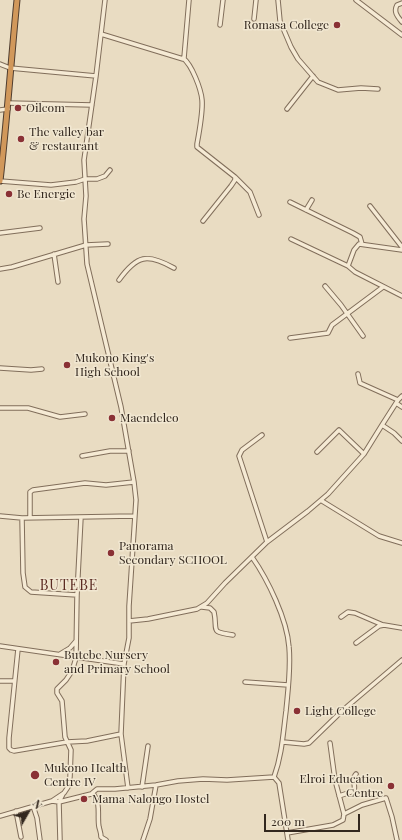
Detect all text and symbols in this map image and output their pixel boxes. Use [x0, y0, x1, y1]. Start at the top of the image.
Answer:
place label: Romasa College [244, 18, 329, 32]
marker: Romasa College [332, 20, 342, 30]
place label: Oilcom [26, 101, 65, 115]
marker: Oilcom [13, 103, 23, 113]
place label: The valley bar & restaurant [29, 125, 104, 153]
marker: The valley bar & restaurant [16, 134, 26, 144]
place label: Be Energie [17, 187, 75, 201]
marker: Be Energie [4, 189, 14, 199]
place label: Mukono King's High School [75, 351, 154, 379]
marker: Mukono King's High School [62, 360, 72, 370]
place label: Maendeleo [120, 411, 179, 425]
marker: Maendeleo [107, 413, 117, 423]
place label: Panorama Secondary SCHOOL [119, 539, 227, 567]
marker: Panorama Secondary SCHOOL [106, 548, 116, 558]
district label: BUTEBE [40, 578, 98, 594]
place label: Butebe Nursery and Primary School [64, 648, 170, 676]
marker: Butebe Nursery and Primary School [51, 657, 61, 667]
place label: Light College [305, 704, 376, 718]
marker: Light College [292, 706, 302, 716]
place label: Mukono Health Centre IV [44, 761, 127, 789]
marker: Mukono Health Centre IV [29, 769, 41, 781]
place label: Elroi Education Centre [300, 772, 383, 800]
marker: Elroi Education Centre [386, 781, 396, 791]
north arrow [8, 792, 48, 832]
place label: Mama Nalongo Hostel [92, 792, 209, 806]
marker: Mama Nalongo Hostel [79, 794, 89, 804]
text: N [29, 796, 46, 812]
scale bar [266, 806, 362, 832]
text: 200 m [271, 813, 305, 829]

